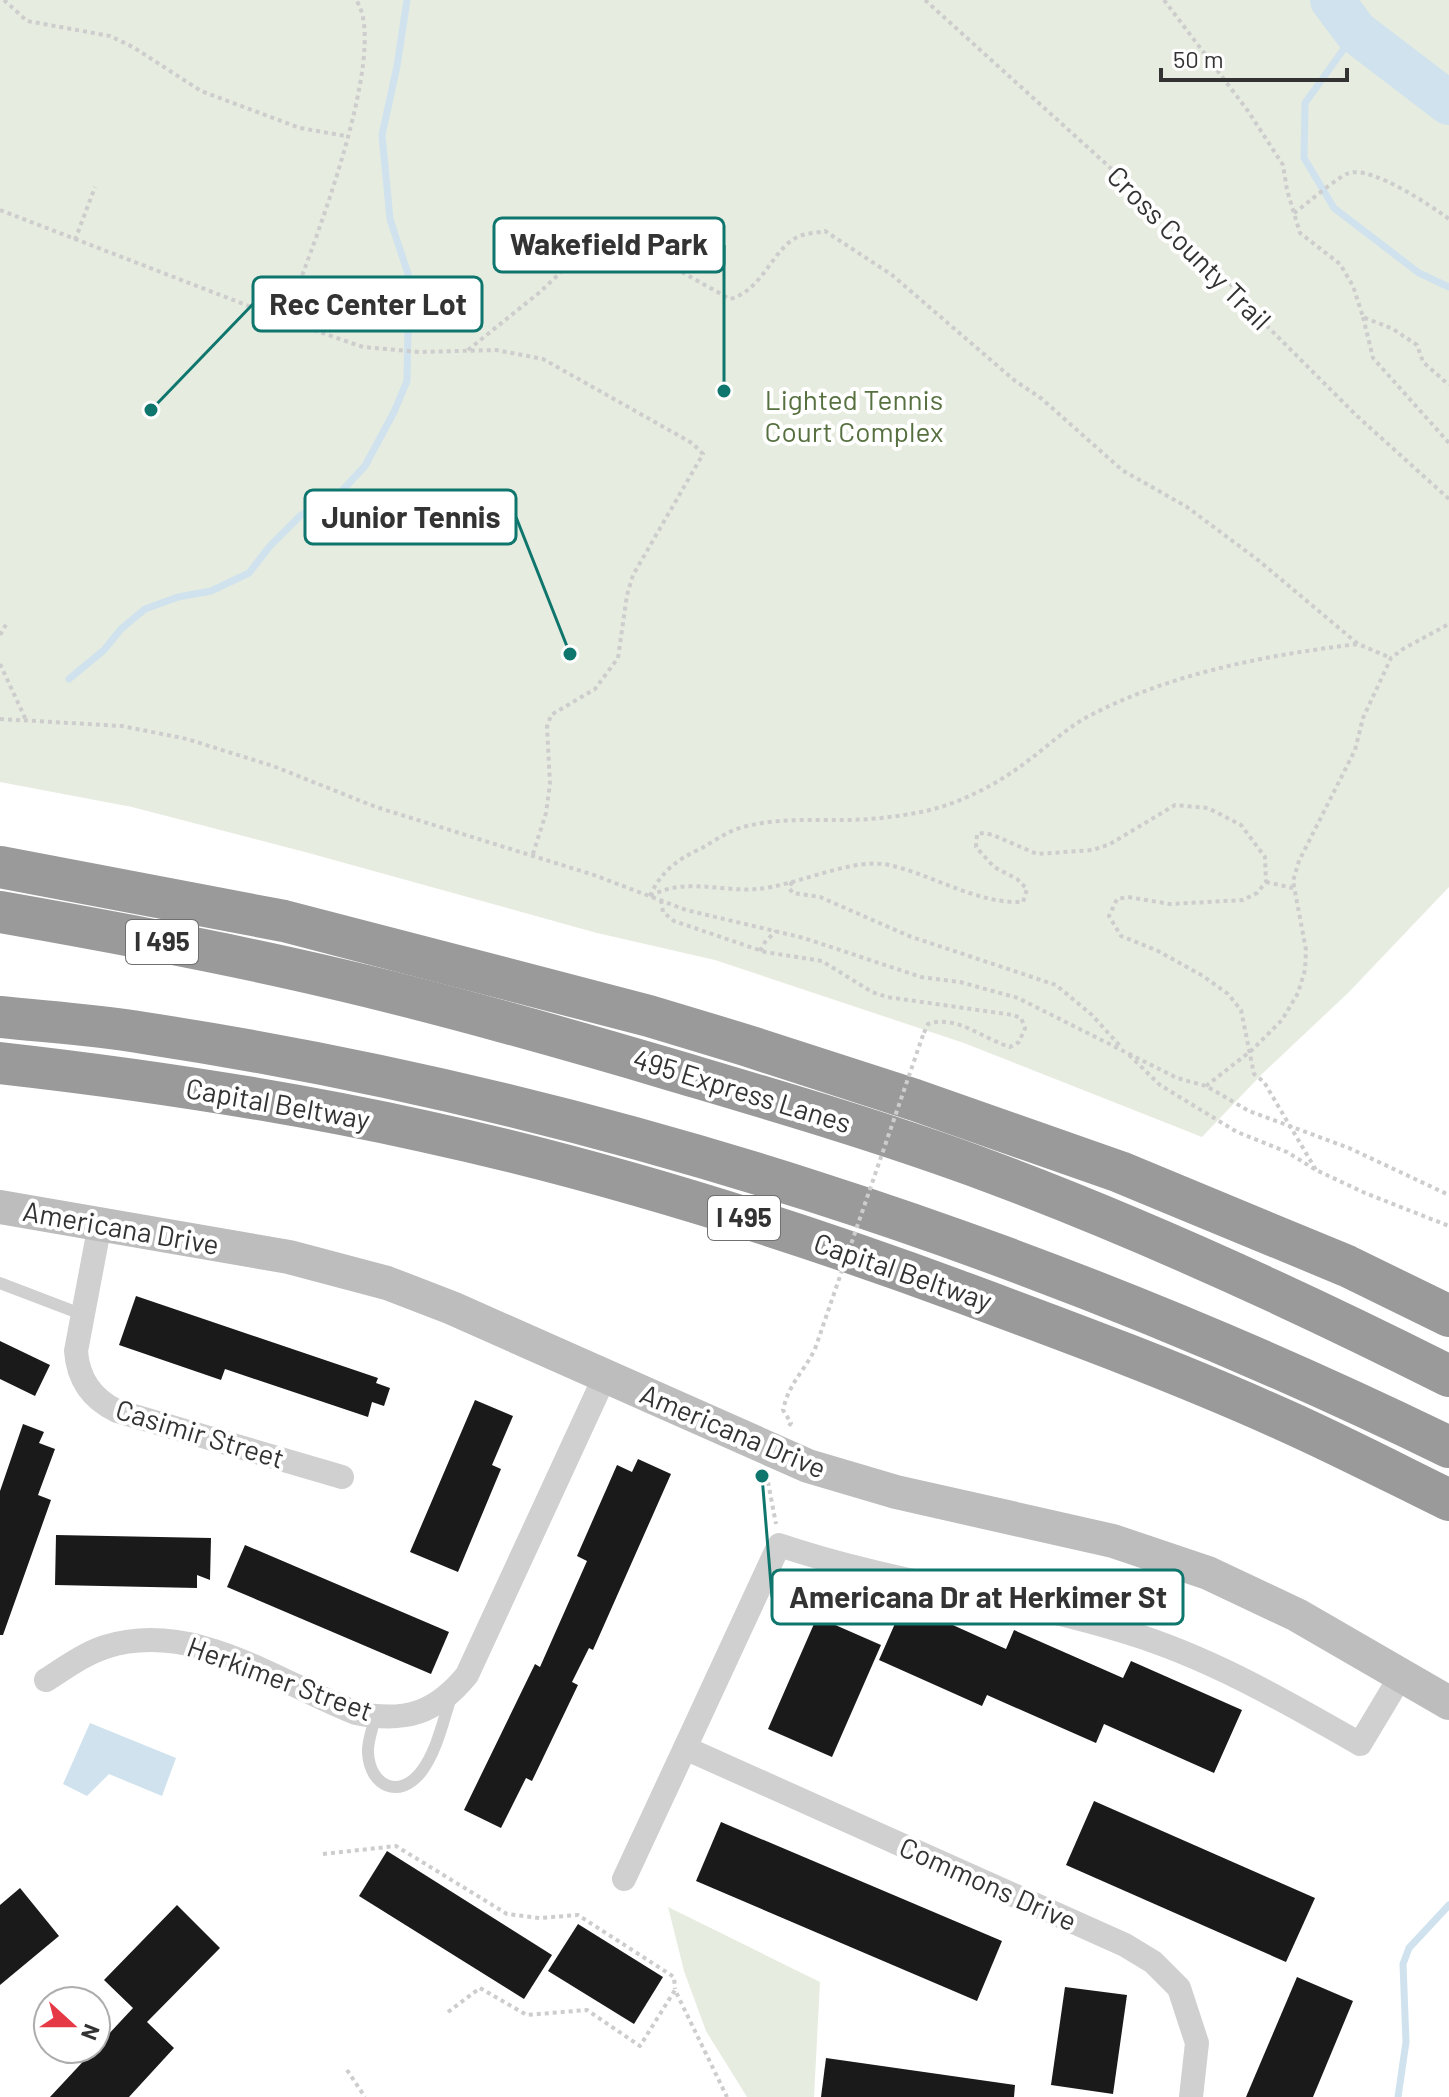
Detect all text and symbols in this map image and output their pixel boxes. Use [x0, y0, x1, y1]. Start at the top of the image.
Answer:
scale bar [1161, 32, 1347, 82]
text: 50 m [1173, 44, 1224, 73]
street label: Cross County Trail [1101, 158, 1279, 336]
callout: Wakefield Park [494, 218, 724, 272]
text: Wakefield Park [510, 225, 708, 261]
callout: Rec Center Lot [253, 277, 482, 331]
text: Rec Center Lot [269, 285, 467, 321]
park label: Lighted Tennis Court Complex [765, 382, 943, 448]
callout: Junior Tennis [305, 490, 516, 544]
text: Junior Tennis [321, 498, 501, 534]
road number: I 495 [126, 920, 198, 964]
street label: 495 Express Lanes [629, 1041, 855, 1139]
street label: Capital Beltway [183, 1070, 373, 1136]
street label: Americana Drive [20, 1193, 222, 1261]
road number: I 495 [708, 1196, 780, 1240]
street label: Capital Beltway [810, 1225, 997, 1317]
street label: Americana Drive [635, 1376, 831, 1485]
street label: Casimir Street [112, 1391, 289, 1475]
callout: Americana Dr at Herkimer St [772, 1570, 1183, 1624]
text: Americana Dr at Herkimer St [789, 1578, 1167, 1614]
street label: Herkimer Street [183, 1629, 378, 1727]
street label: Commons Drive [895, 1829, 1082, 1937]
north arrow [32, 1985, 112, 2065]
text: N [77, 2021, 106, 2044]

